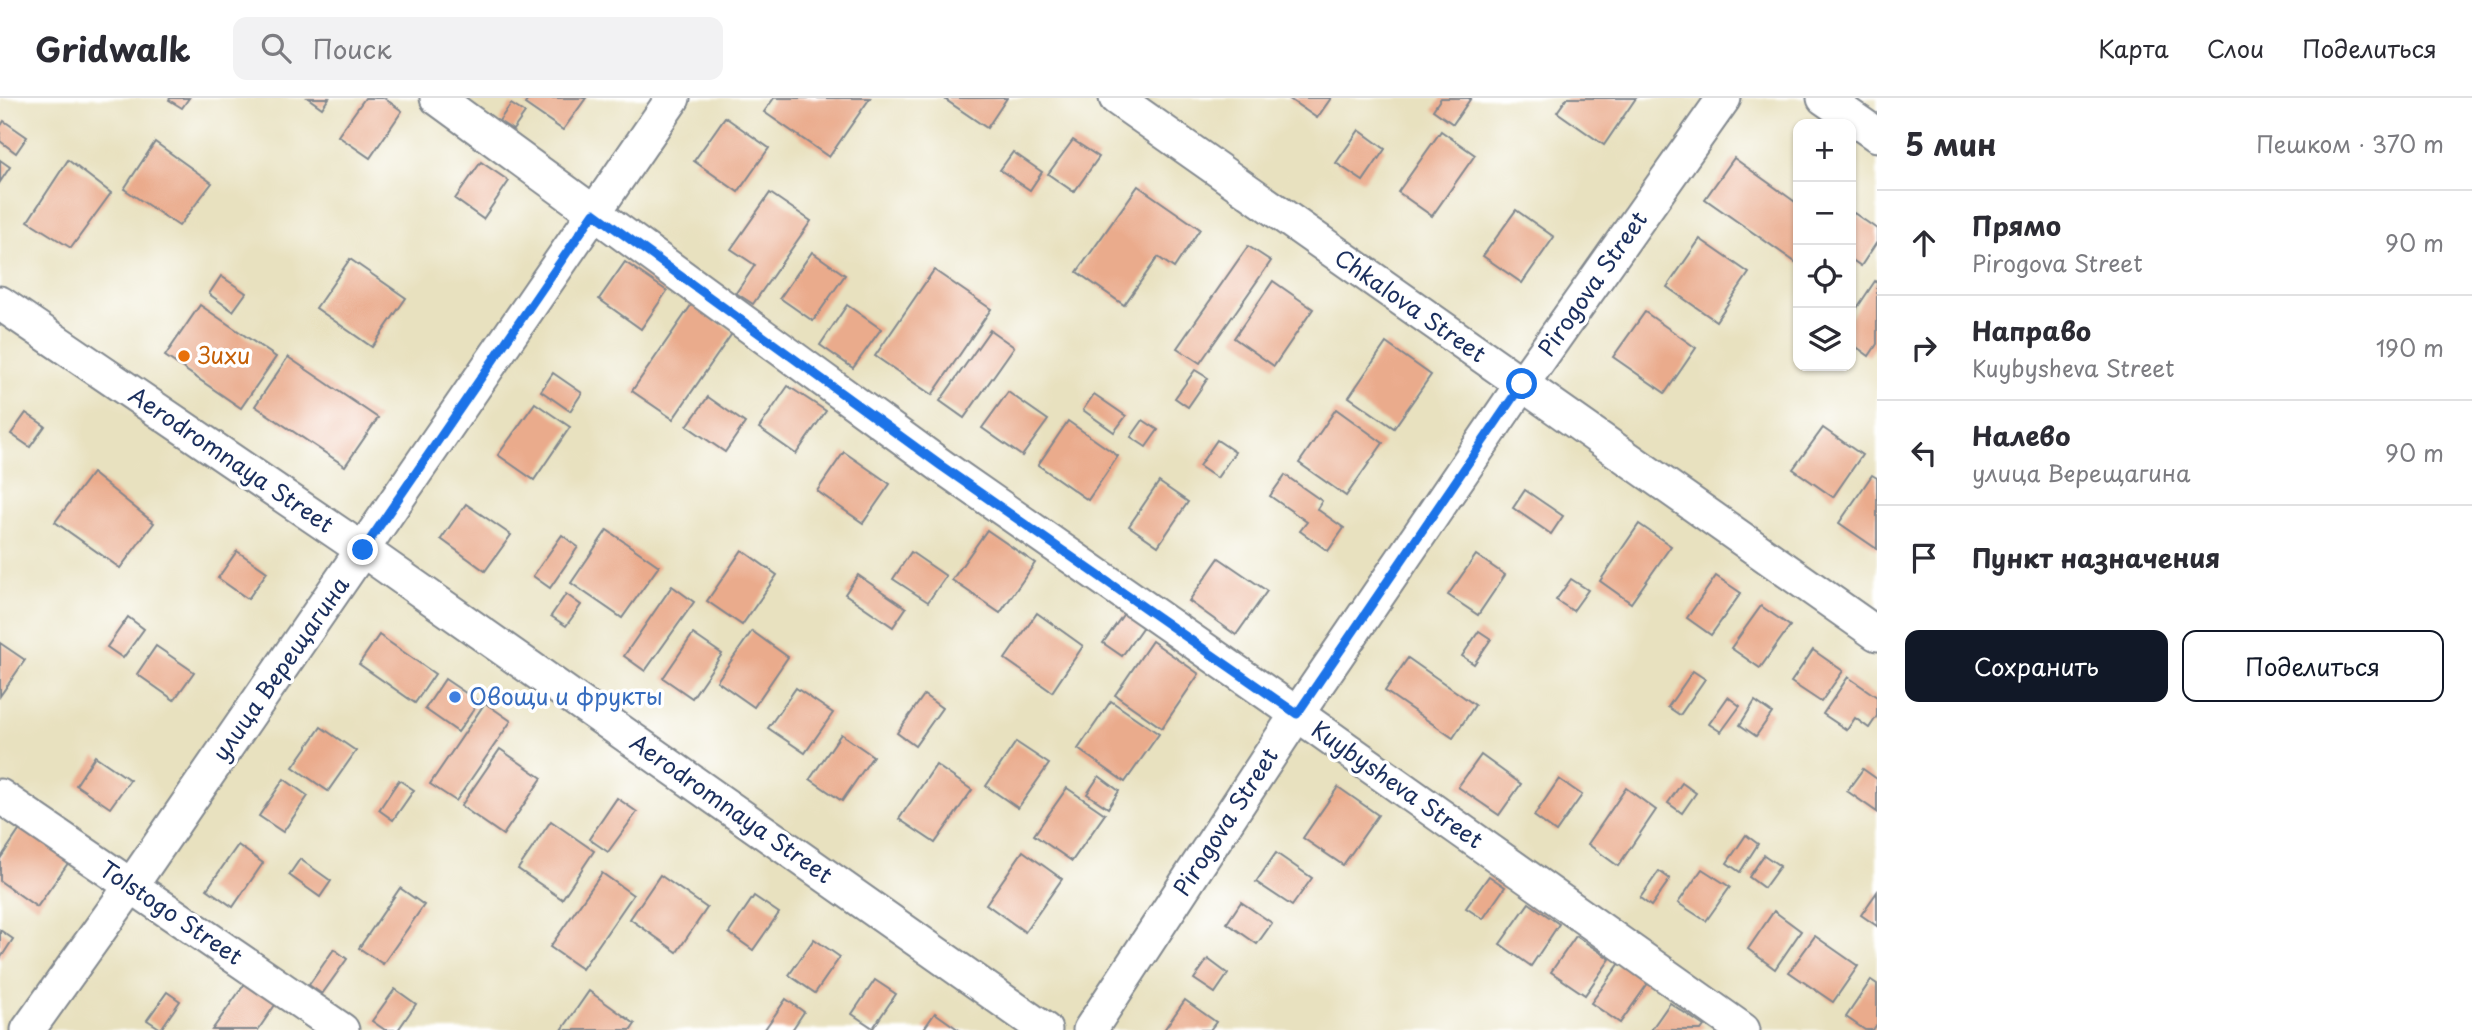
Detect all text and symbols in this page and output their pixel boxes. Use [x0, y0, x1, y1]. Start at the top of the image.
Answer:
search box [233, 17, 723, 80]
text: Gridwalk [35, 23, 191, 73]
icon: search [257, 29, 295, 67]
text: Поиск [313, 29, 392, 68]
text: Карта [2098, 30, 2169, 66]
text: Слои [2207, 30, 2264, 66]
text: Поделиться [2302, 30, 2437, 66]
map controls [1793, 119, 1856, 371]
button: + [1793, 119, 1856, 182]
text: 5 мин [1905, 121, 1997, 166]
text: Пешком · 370 m [2256, 126, 2444, 161]
button: − [1793, 182, 1856, 245]
street label: Pirogova Street [1528, 203, 1655, 363]
text: Прямо [1972, 206, 2061, 245]
icon: ahead [1905, 224, 1943, 262]
text: 90 m [2385, 225, 2444, 260]
street label: Chkalova Street [1328, 239, 1494, 370]
button: locate [1793, 245, 1856, 308]
text: Pirogova Street [1972, 245, 2143, 280]
button: layers [1793, 308, 1856, 371]
text: Направо [1972, 311, 2091, 350]
icon: right [1905, 329, 1943, 367]
text: 190 m [2376, 330, 2444, 365]
place label: Зихи [198, 337, 250, 372]
marker: Зихи [176, 348, 192, 364]
text: Kuybysheva Street [1972, 350, 2174, 385]
route start [1506, 368, 1537, 399]
street label: Aerodromnaya Street [122, 377, 341, 541]
text: Налево [1972, 416, 2070, 455]
icon: left [1905, 434, 1943, 472]
text: 90 m [2385, 435, 2444, 470]
text: улица Верещагина [1972, 455, 2191, 490]
route end [347, 534, 378, 565]
text: Пункт назначения [1972, 538, 2220, 577]
icon: arrive [1905, 539, 1943, 577]
street label: улица Верещагина [203, 568, 357, 768]
button: Сохранить [1905, 630, 2168, 702]
button: Поделиться [2182, 630, 2444, 702]
place label: Овощи и фрукты [469, 678, 663, 713]
marker: Овощи и фрукты [447, 689, 463, 705]
street label: Kuybysheva Street [1305, 711, 1491, 856]
street label: Aerodromnaya Street [623, 724, 840, 891]
street label: Pirogova Street [1164, 740, 1286, 902]
street label: Tolstogo Street [93, 851, 250, 973]

